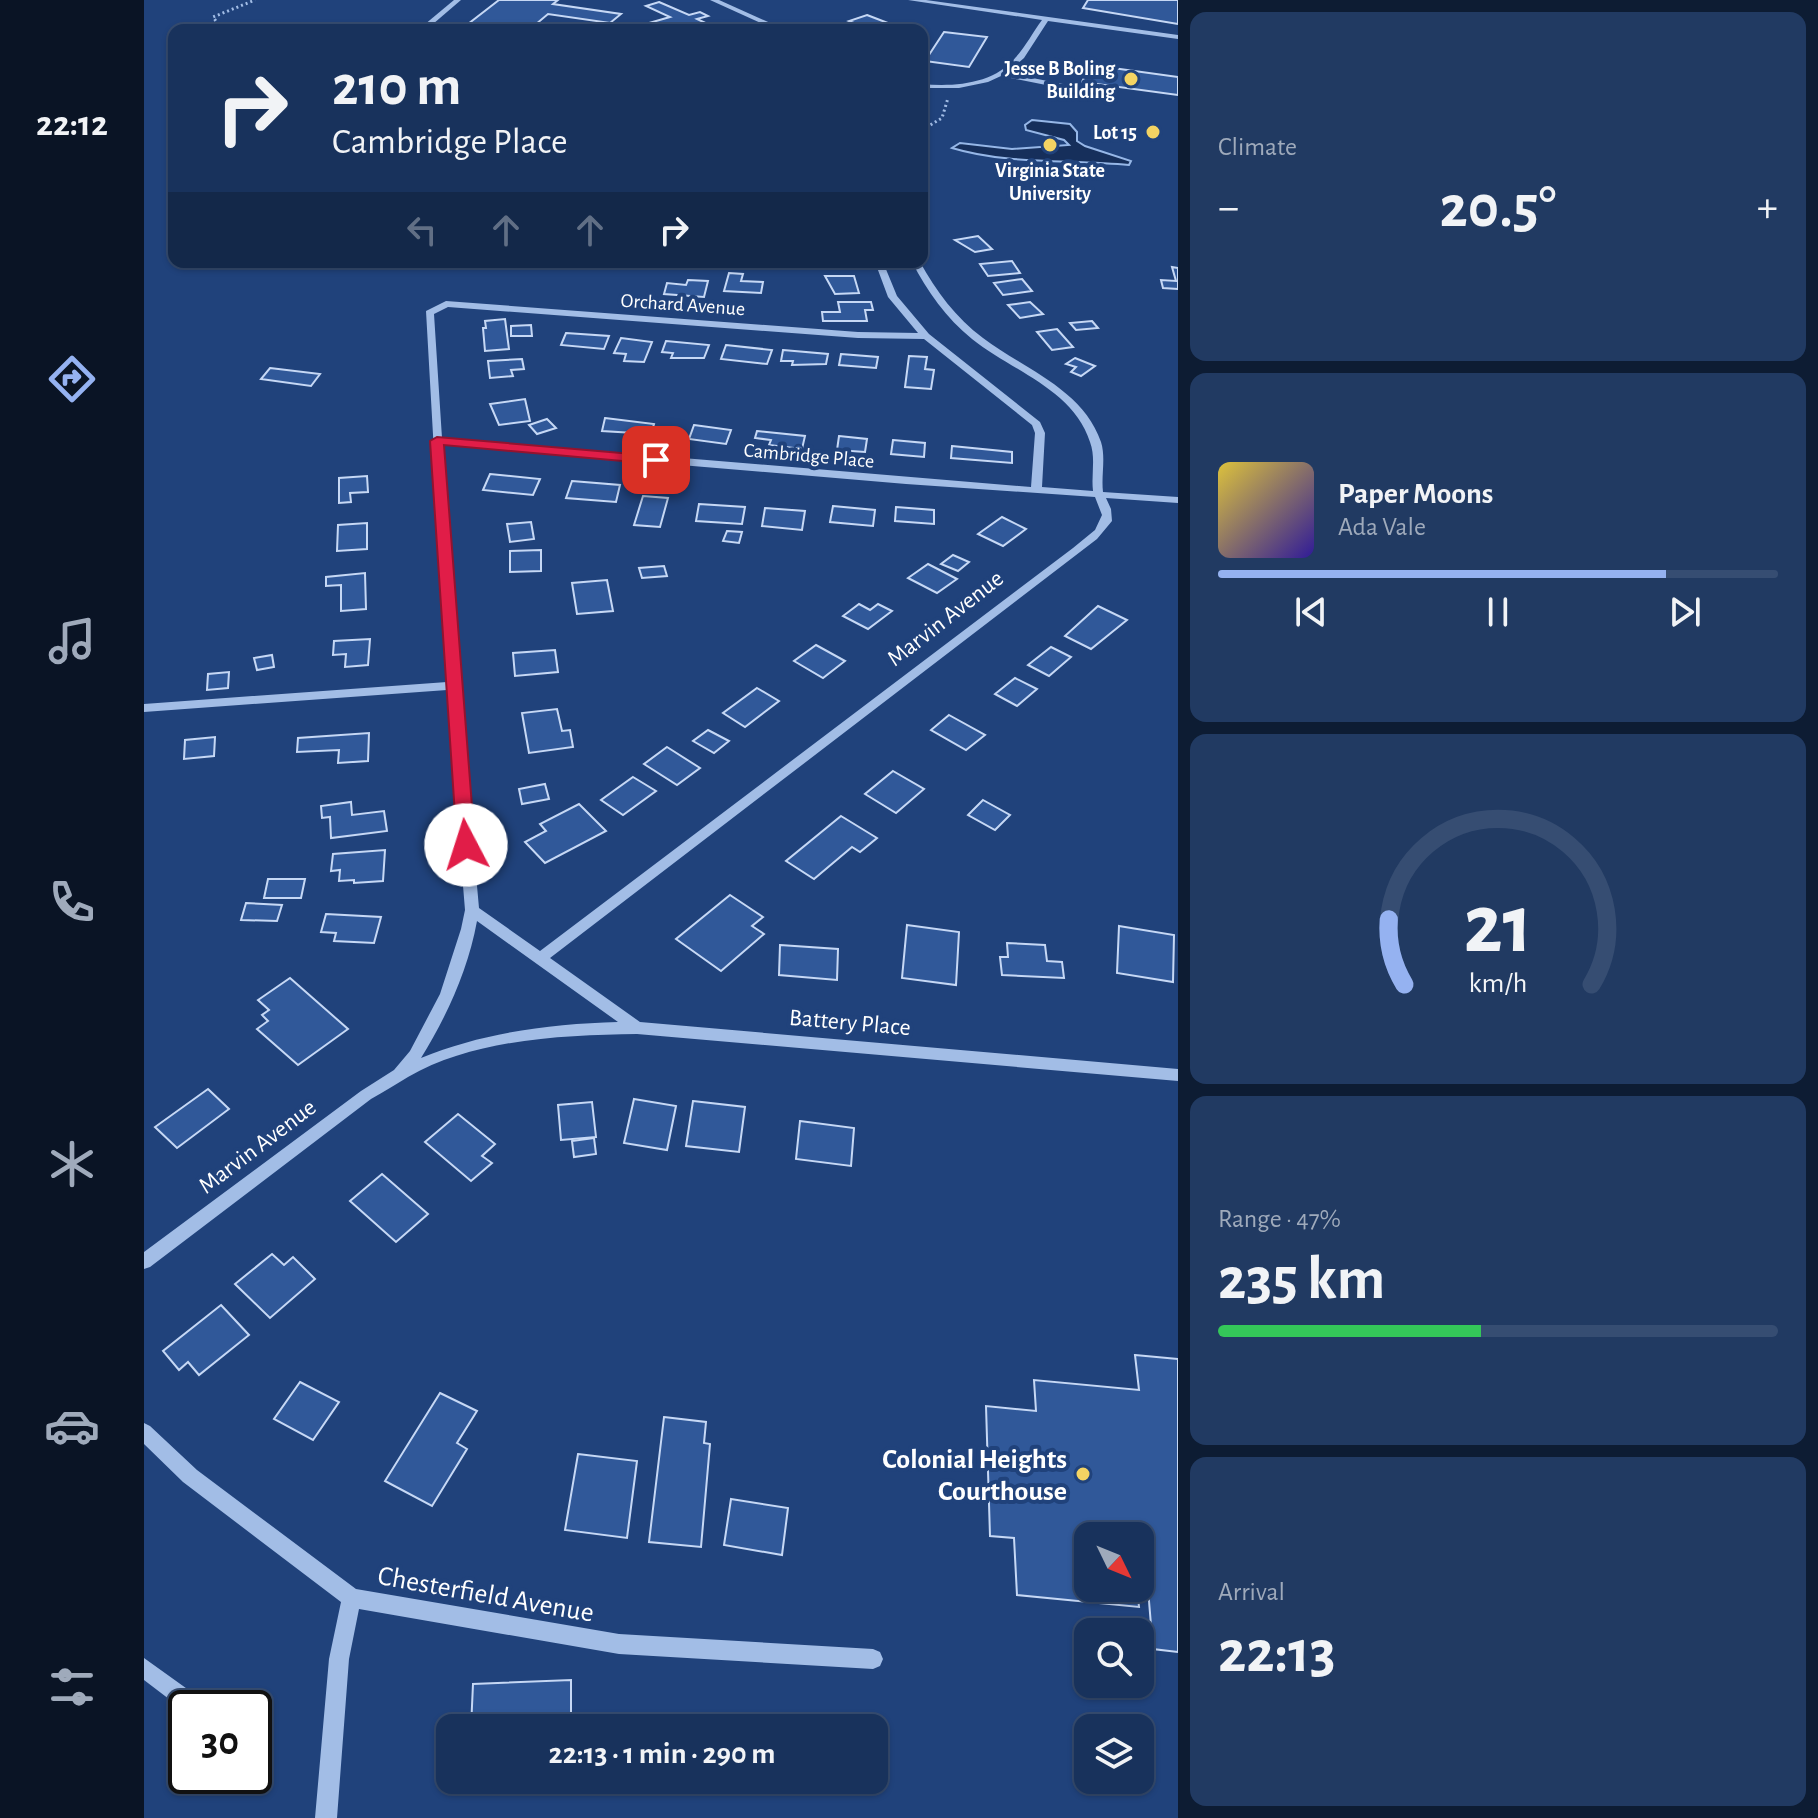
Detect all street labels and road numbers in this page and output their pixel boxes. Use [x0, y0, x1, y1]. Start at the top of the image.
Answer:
street label: Orchard Avenue [620, 291, 746, 319]
street label: Cambridge Place [743, 440, 875, 472]
street label: Marvin Avenue [883, 566, 1008, 671]
street label: Battery Place [788, 1006, 912, 1040]
street label: Marvin Avenue [195, 1095, 321, 1198]
street label: Chesterfield Avenue [375, 1562, 596, 1628]

